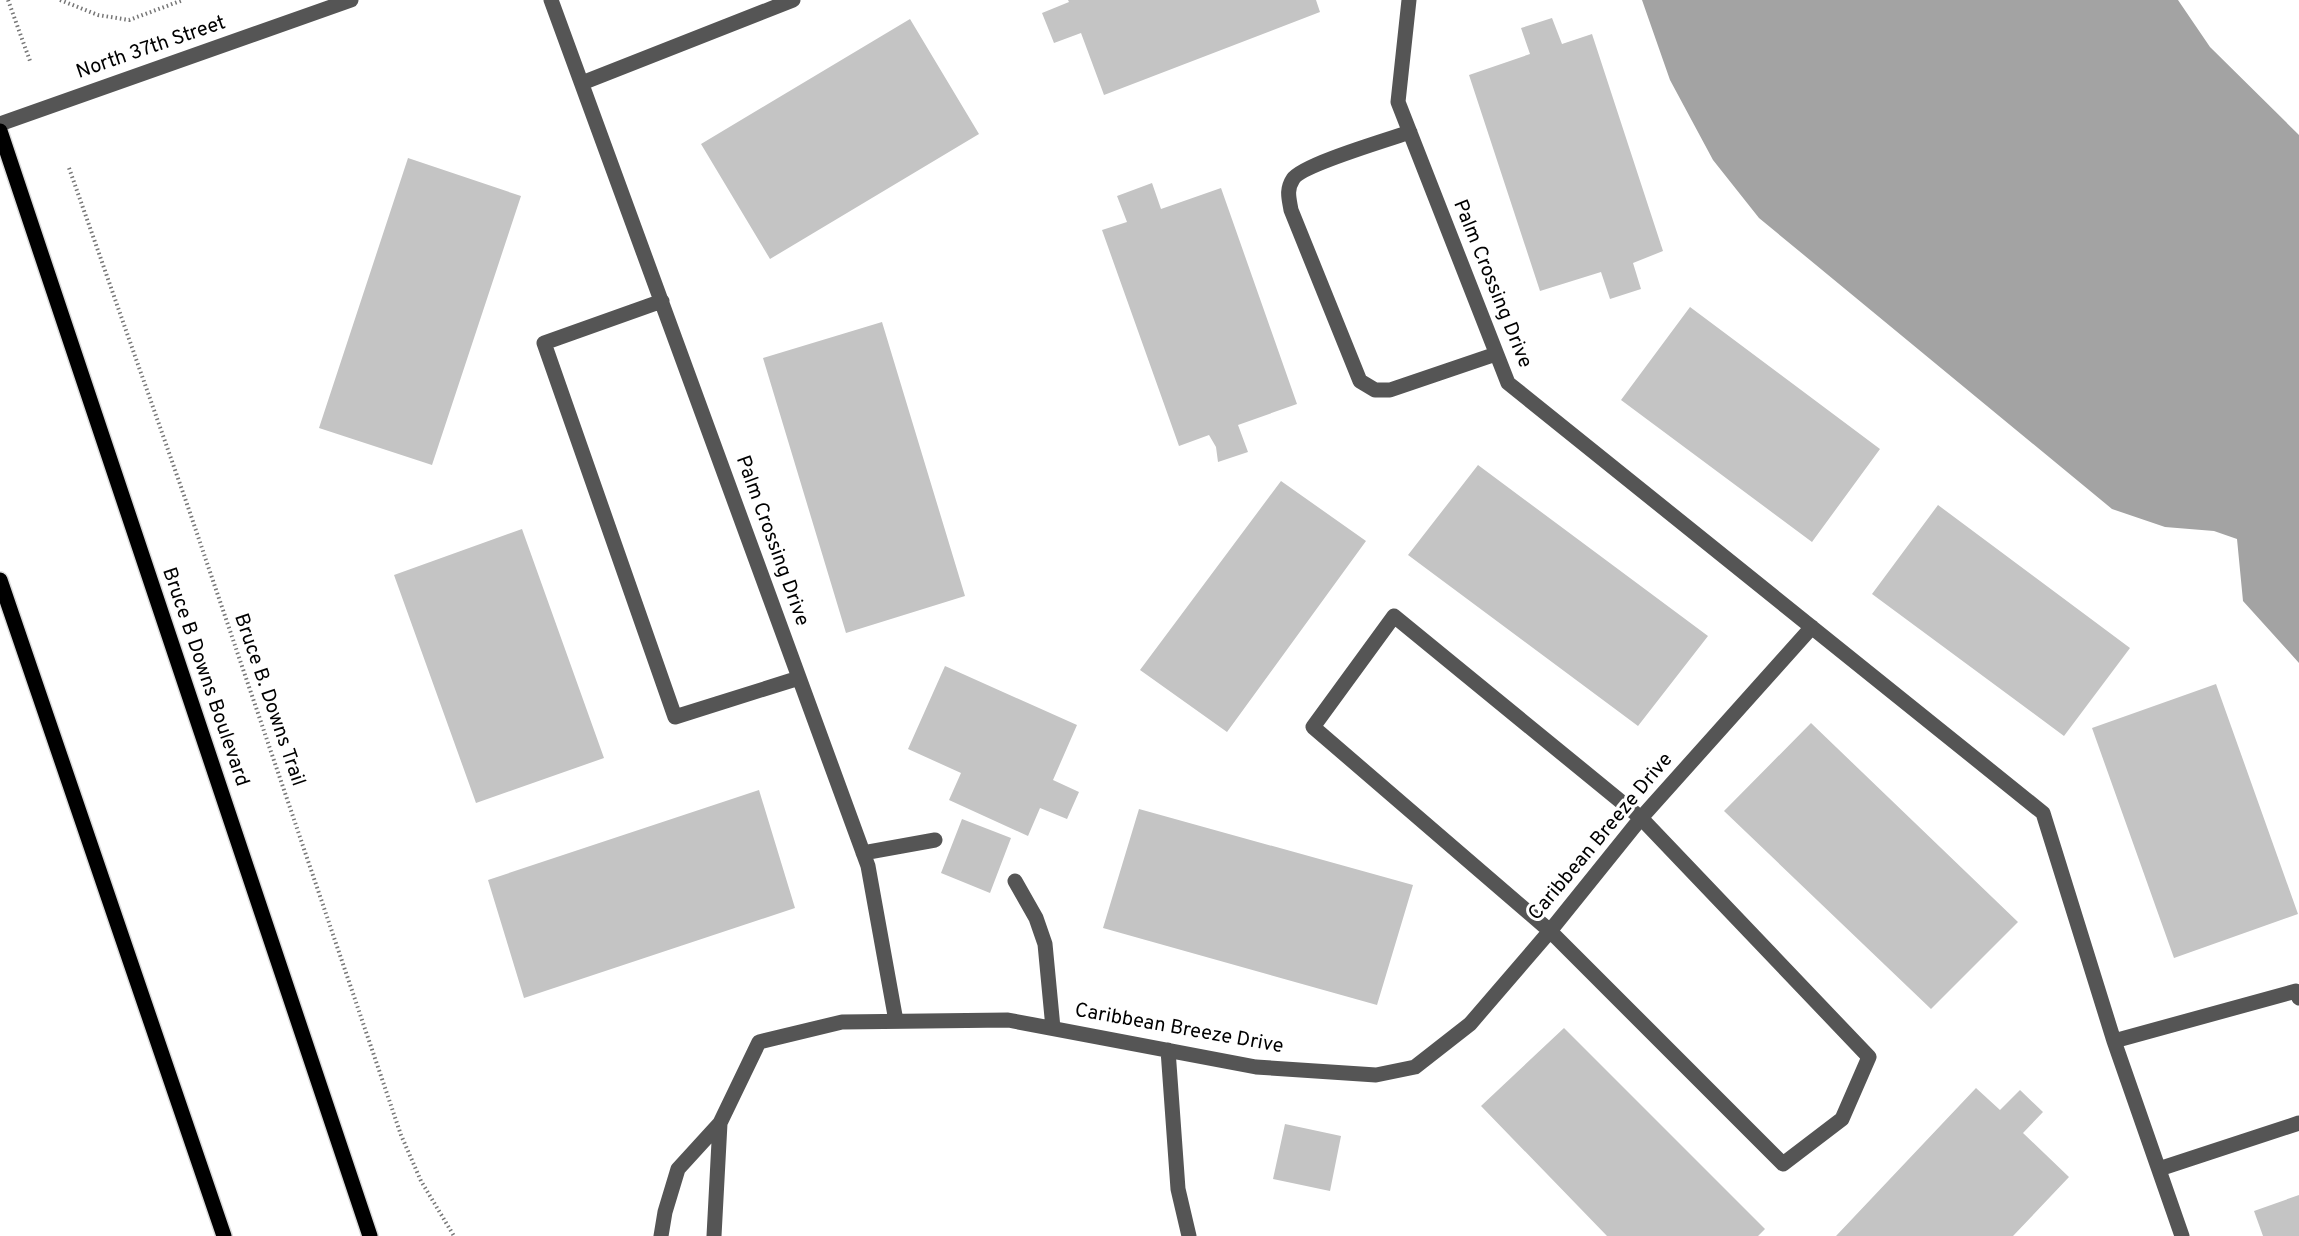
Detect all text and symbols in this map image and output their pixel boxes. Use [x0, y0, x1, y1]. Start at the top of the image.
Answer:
street label: North 37th Street [73, 10, 229, 86]
street label: Palm Crossing Drive [1446, 196, 1538, 372]
street label: Palm Crossing Drive [729, 452, 815, 630]
street label: Bruce B Downs Boulevard [155, 564, 255, 790]
street label: Bruce B. Downs Trail [227, 610, 311, 790]
street label: Caribbean Breeze Drive [1523, 748, 1679, 926]
street label: Caribbean Breeze Drive [1073, 998, 1285, 1060]

